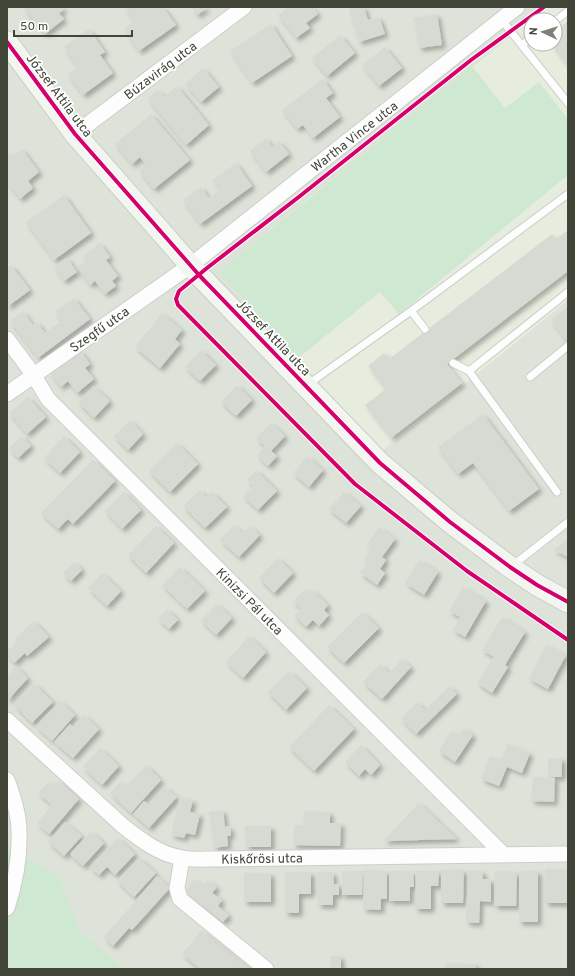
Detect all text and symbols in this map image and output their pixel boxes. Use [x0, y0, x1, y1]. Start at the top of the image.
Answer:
scale bar [14, 12, 132, 38]
north arrow [523, 12, 563, 52]
text: 50 m [20, 19, 48, 35]
text: N [527, 27, 541, 36]
street label: Búzavirág utca [122, 39, 201, 104]
street label: József Attila utca [22, 51, 95, 141]
street label: Wartha Vince utca [309, 99, 402, 176]
street label: József Attila utca [232, 297, 313, 380]
street label: Szegfű utca [67, 304, 133, 357]
street label: Kinizsi Pál utca [212, 566, 285, 639]
street label: Kiskőrösi utca [221, 851, 303, 869]

